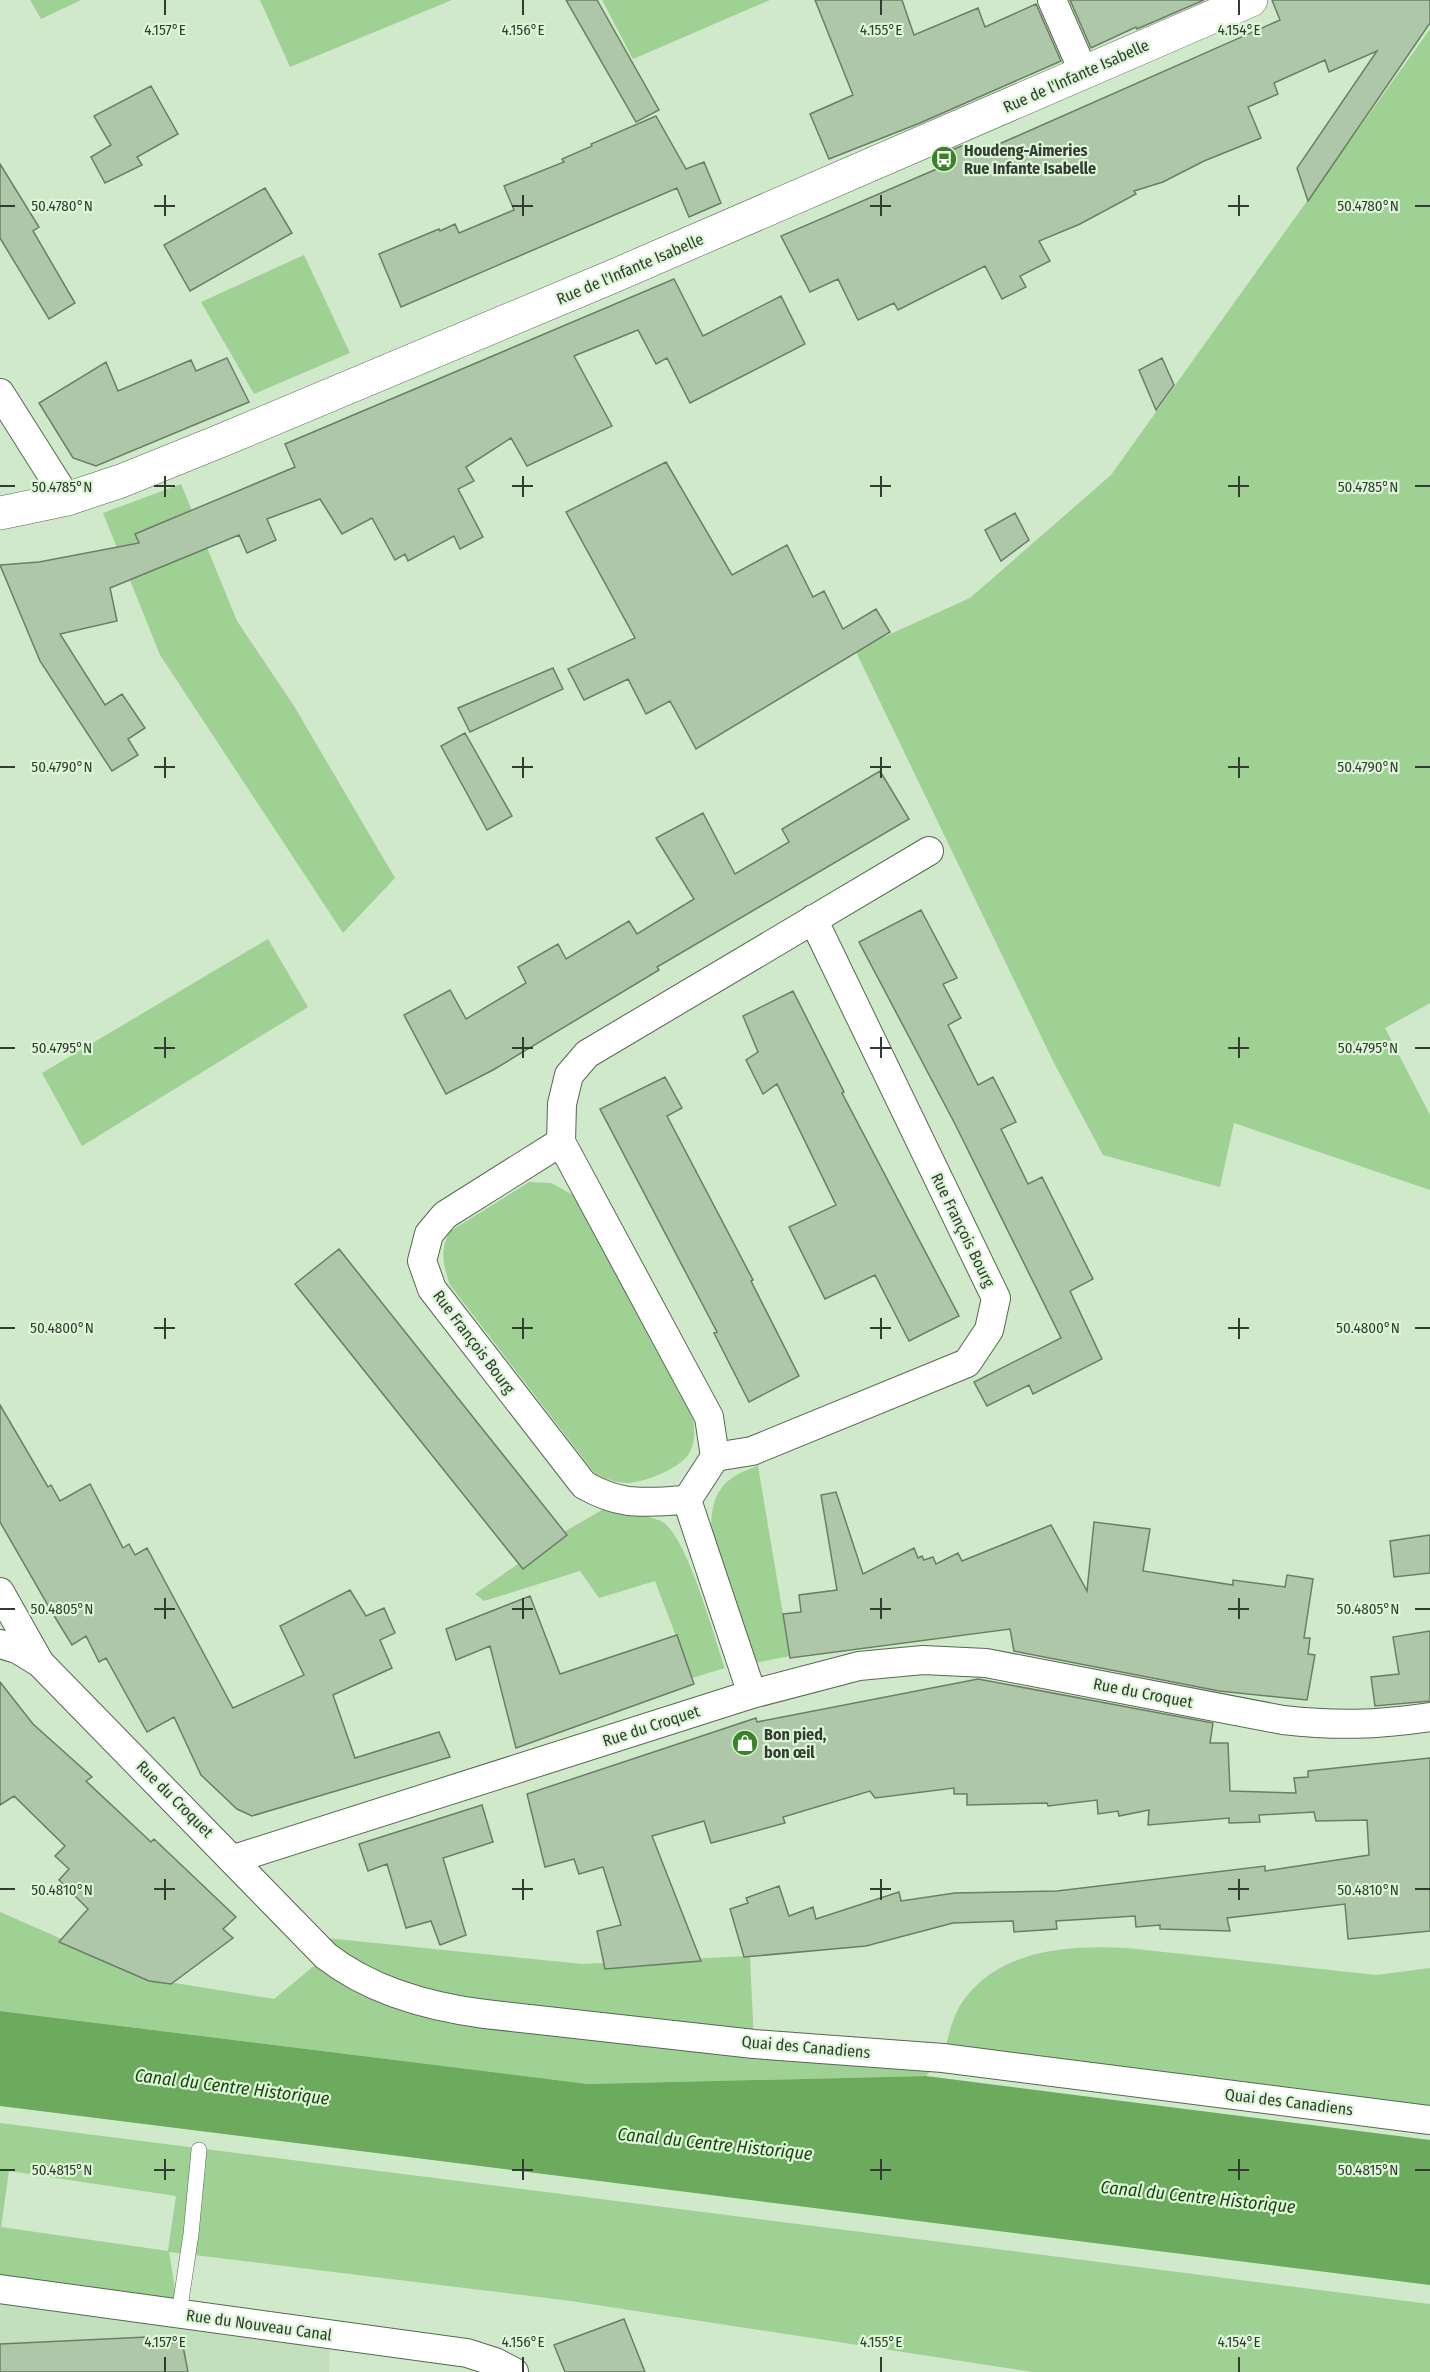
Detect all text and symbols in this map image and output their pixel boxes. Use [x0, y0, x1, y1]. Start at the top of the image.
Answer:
text: 4.157°E [144, 21, 186, 39]
text: 4.156°E [501, 21, 545, 39]
text: 4.155°E [860, 21, 902, 39]
text: 4.154°E [1217, 21, 1261, 39]
street label: Rue de l'Infante Isabelle [1000, 35, 1152, 117]
place label: Houdeng-Aimeries Rue Infante Isabelle [964, 141, 1096, 178]
bus stop icon: Houdeng-Aimeries Rue Infante Isabelle [929, 144, 959, 174]
text: 50.4780°N [31, 197, 93, 215]
text: 50.4780°N [1337, 197, 1399, 215]
street label: Rue de l'Infante Isabelle [554, 229, 706, 309]
text: 50.4785°N [32, 478, 92, 496]
text: 50.4785°N [1338, 478, 1398, 496]
text: 50.4790°N [31, 758, 93, 776]
text: 50.4790°N [1337, 758, 1399, 776]
text: 50.4795°N [32, 1039, 92, 1057]
text: 50.4795°N [1338, 1039, 1398, 1057]
street label: Rue François Bourg [927, 1170, 999, 1291]
street label: Rue François Bourg [429, 1287, 519, 1398]
text: 50.4800°N [30, 1319, 94, 1337]
text: 50.4800°N [1336, 1319, 1400, 1337]
text: 50.4805°N [31, 1600, 93, 1618]
text: 50.4805°N [1337, 1600, 1399, 1618]
street label: Rue du Croquet [1092, 1674, 1195, 1712]
street label: Rue du Croquet [600, 1701, 703, 1751]
place label: Bon pied, bon œil [764, 1725, 827, 1762]
shop icon: Bon pied, bon œil [730, 1728, 760, 1758]
street label: Rue du Croquet [133, 1757, 218, 1842]
text: 50.4810°N [31, 1881, 93, 1899]
text: 50.4810°N [1337, 1881, 1399, 1899]
street label: Quai des Canadiens [741, 2032, 871, 2062]
water label: Canal du Centre Historique [134, 2064, 331, 2110]
street label: Quai des Canadiens [1224, 2085, 1354, 2119]
water label: Canal du Centre Historique [617, 2123, 814, 2165]
text: 50.4815°N [32, 2161, 92, 2179]
text: 50.4815°N [1338, 2161, 1398, 2179]
water label: Canal du Centre Historique [1100, 2176, 1297, 2218]
street label: Rue du Nouveau Canal [185, 2305, 333, 2345]
text: 4.157°E [144, 2333, 186, 2351]
text: 4.156°E [501, 2333, 545, 2351]
text: 4.155°E [860, 2333, 902, 2351]
text: 4.154°E [1217, 2333, 1261, 2351]

